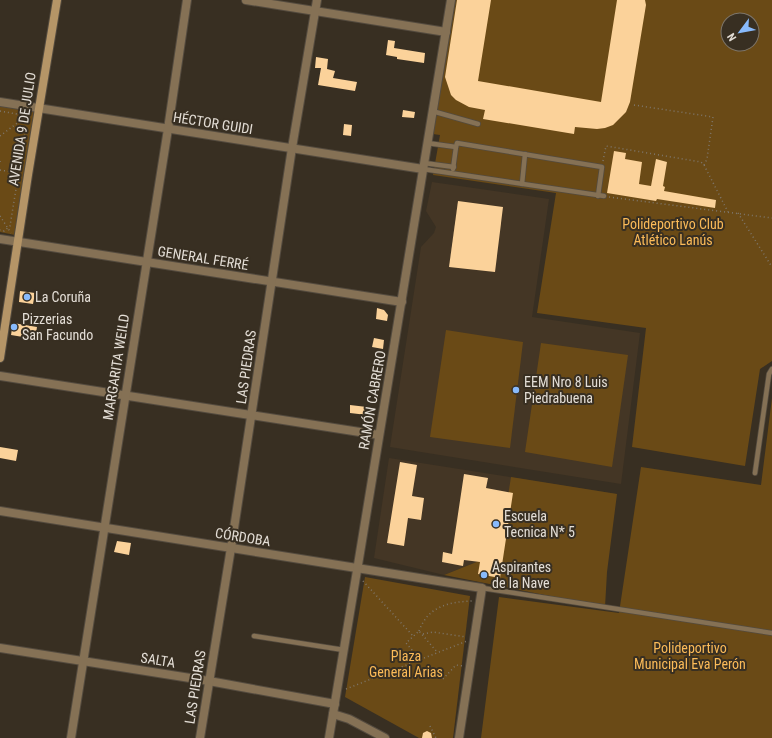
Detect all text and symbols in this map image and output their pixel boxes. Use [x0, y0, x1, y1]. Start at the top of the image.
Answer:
north arrow [720, 12, 760, 52]
text: N [725, 31, 739, 43]
street label: AVENIDA 9 DE JULIO [5, 71, 39, 187]
street label: HÉCTOR GUIDI [172, 108, 254, 137]
park label: Polideportivo Club Atlético Lanús [622, 216, 724, 248]
street label: GENERAL FERRÉ [156, 242, 250, 273]
place label: La Coruña [35, 289, 91, 305]
marker: La Coruña [22, 292, 32, 302]
place label: Pizzerias San Facundo [22, 311, 93, 343]
street label: MARGARITA WEILD [100, 313, 132, 421]
marker: Pizzerias San Facundo [9, 322, 19, 332]
street label: LAS PIEDRAS [233, 329, 259, 405]
street label: RAMÓN CABRERO [354, 349, 389, 451]
place label: EEM Nro 8 Luis Piedrabuena [524, 374, 608, 406]
marker: EEM Nro 8 Luis Piedrabuena [511, 385, 521, 395]
place label: Escuela Tecnica N* 5 [504, 508, 575, 540]
marker: Escuela Tecnica N* 5 [491, 519, 501, 529]
street label: CÓRDOBA [214, 524, 272, 549]
place label: Aspirantes de la Nave [492, 559, 551, 591]
marker: Aspirantes de la Nave [479, 570, 489, 580]
park label: Polideportivo Municipal Eva Perón [634, 640, 746, 672]
park label: Plaza General Arias [369, 648, 443, 680]
street label: SALTA [139, 649, 177, 671]
street label: LAS PIEDRAS [181, 649, 209, 725]

